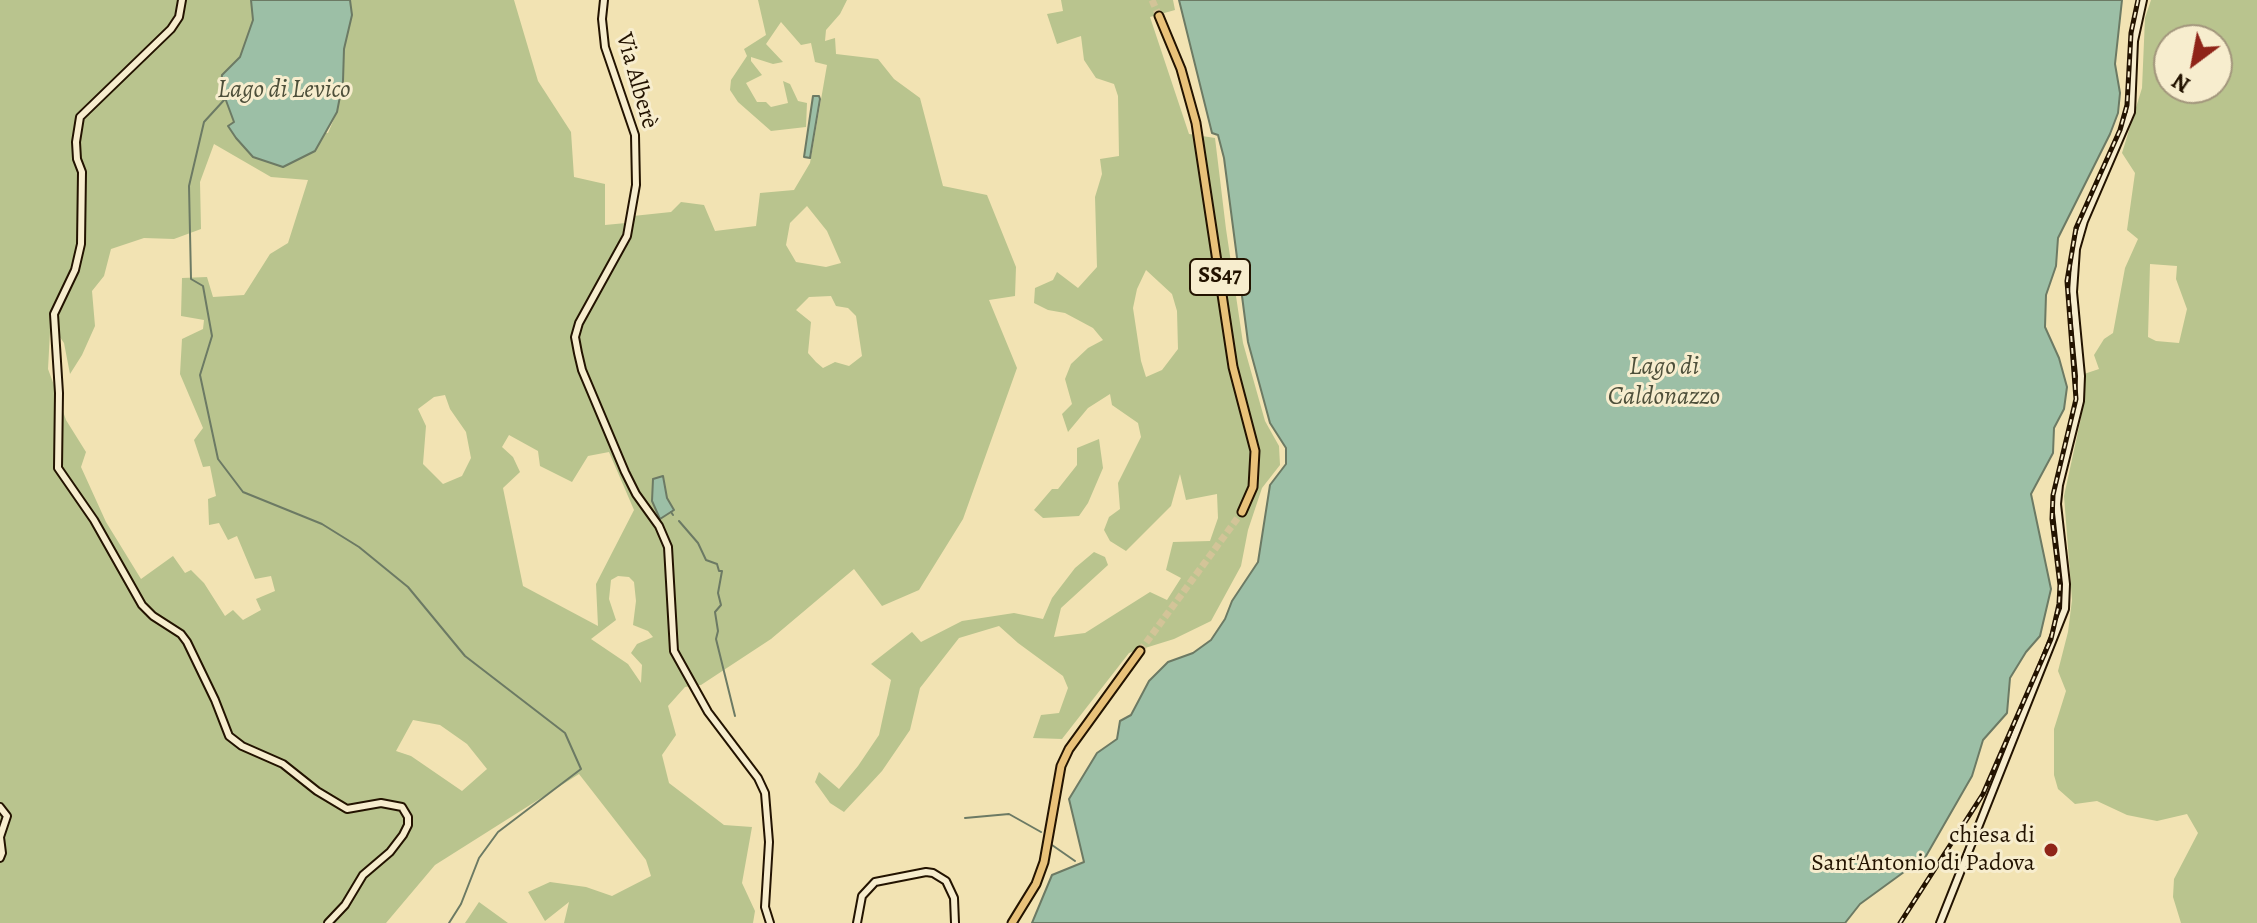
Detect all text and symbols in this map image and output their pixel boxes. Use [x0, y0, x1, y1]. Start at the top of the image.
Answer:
north arrow [2153, 24, 2233, 104]
street label: Via Alberè [609, 30, 663, 132]
text: N [2167, 66, 2196, 100]
water label: Lago di Levico [217, 75, 351, 107]
road number: SS47 [1190, 259, 1250, 295]
water label: Lago di Caldonazzo [1608, 352, 1720, 414]
place label: chiesa di Sant'Antonio di Padova [1811, 822, 2035, 878]
marker: chiesa di Sant'Antonio di Padova [2042, 841, 2060, 859]

